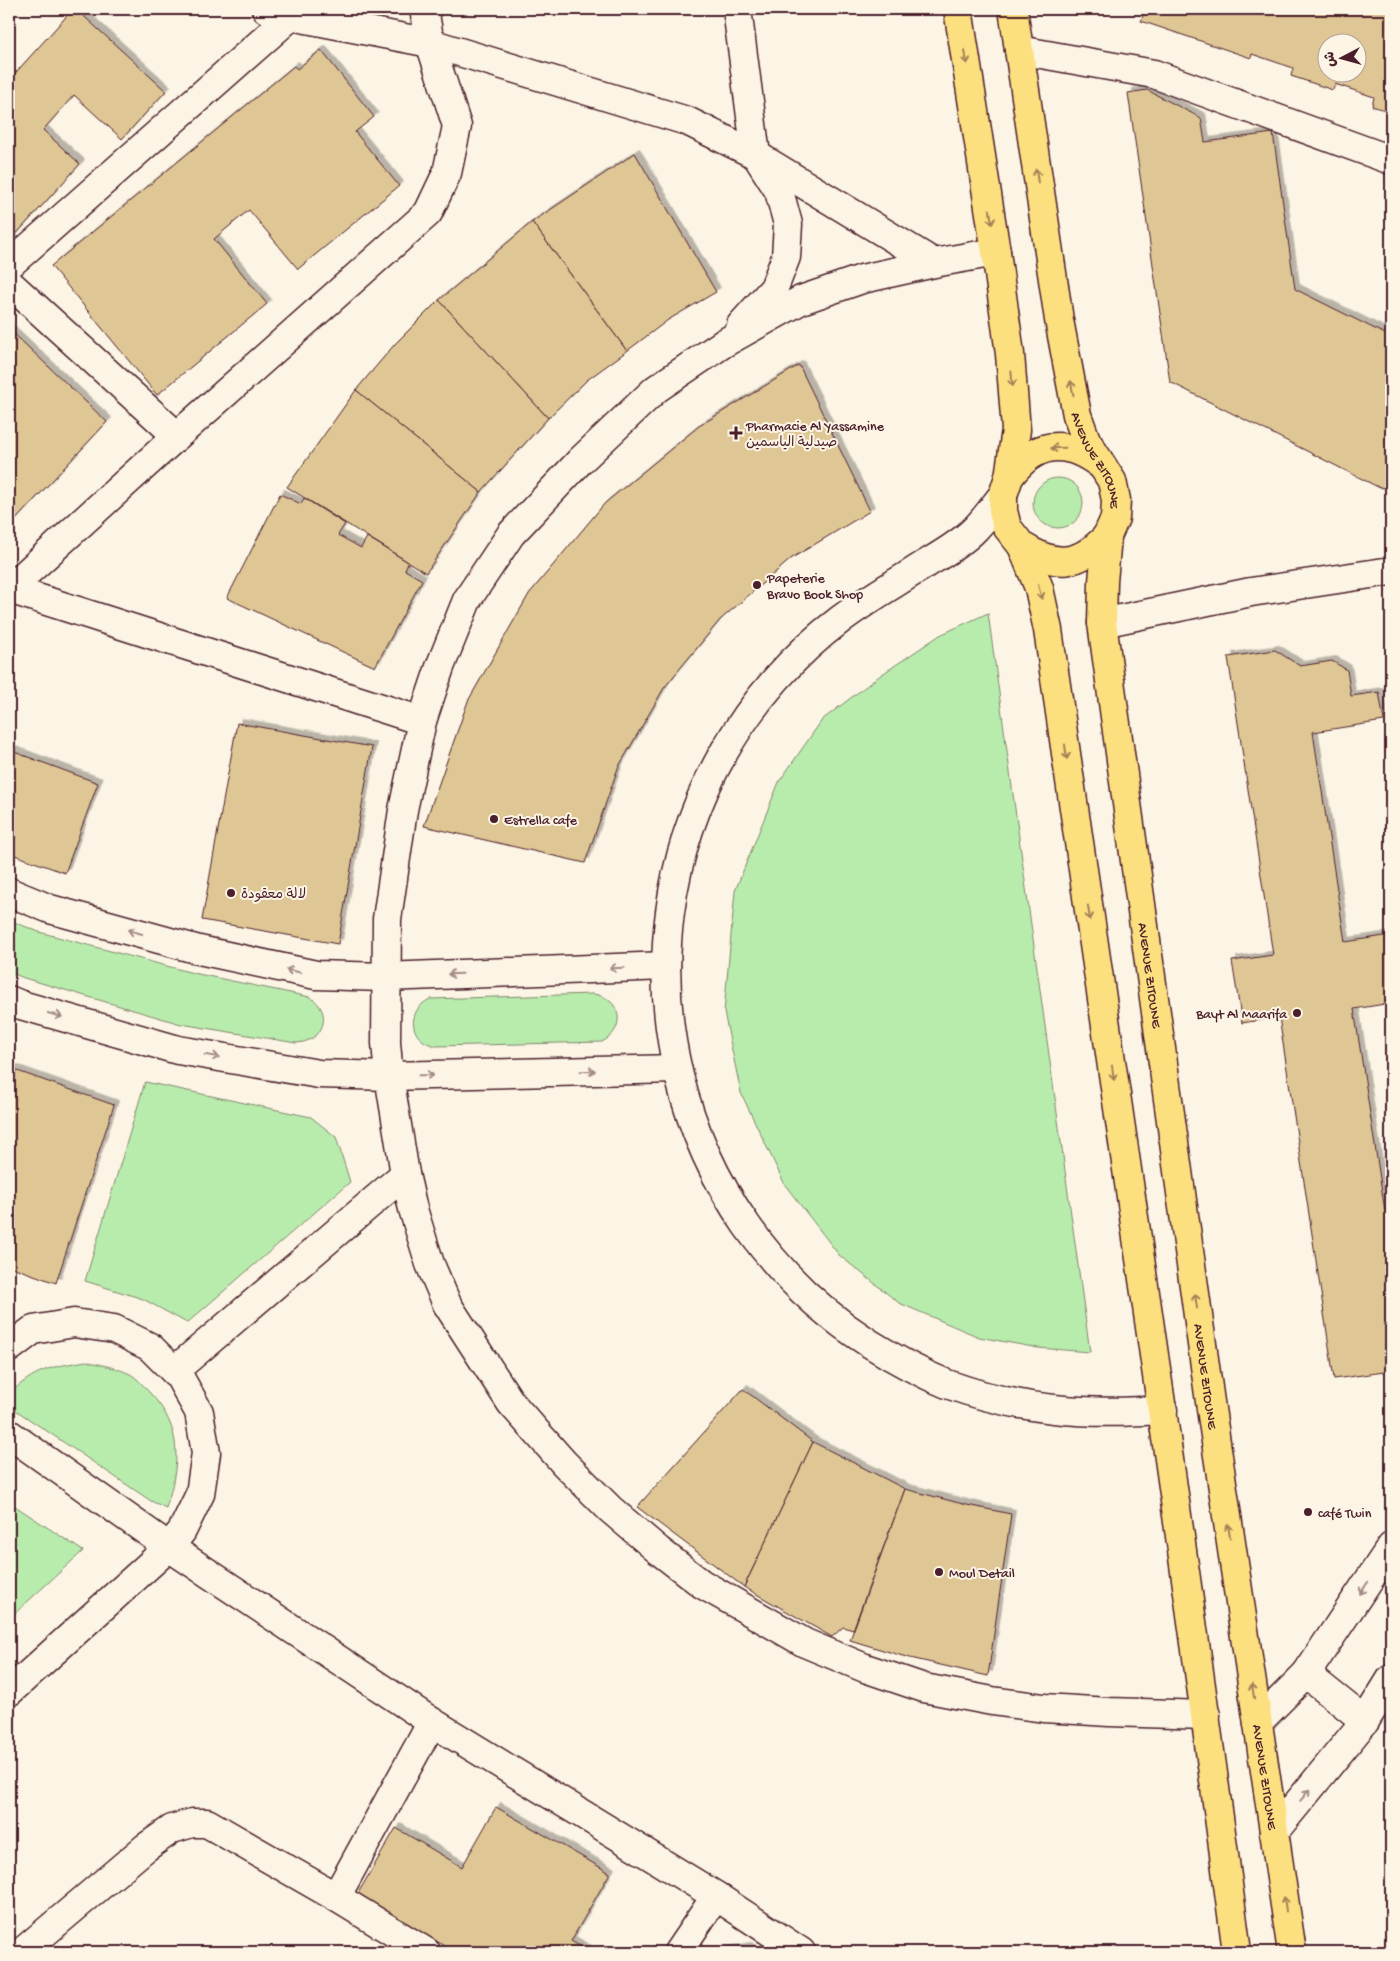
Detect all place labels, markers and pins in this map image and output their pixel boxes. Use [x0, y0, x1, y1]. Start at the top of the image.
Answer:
place label: Pharmacie Al Yassamine صيدلية الياسمين [745, 419, 885, 452]
marker: Pharmacie Al Yassamine صيدلية الياسمين [730, 427, 742, 439]
place label: Papeterie Bravo Book Shop [766, 571, 863, 604]
marker: Papeterie Bravo Book Shop [751, 579, 763, 591]
marker: Estrella cafe [488, 813, 500, 825]
place label: Estrella cafe [504, 813, 578, 830]
marker: لالة معقودة [225, 887, 237, 899]
place label: لالة معقودة [241, 887, 306, 904]
place label: Bayt Al Maarifa [1195, 1007, 1288, 1024]
marker: Bayt Al Maarifa [1291, 1007, 1303, 1019]
marker: café Twin [1302, 1506, 1314, 1518]
place label: café Twin [1318, 1506, 1372, 1523]
marker: Moul Detail [933, 1566, 945, 1578]
place label: Moul Detail [949, 1566, 1015, 1583]

